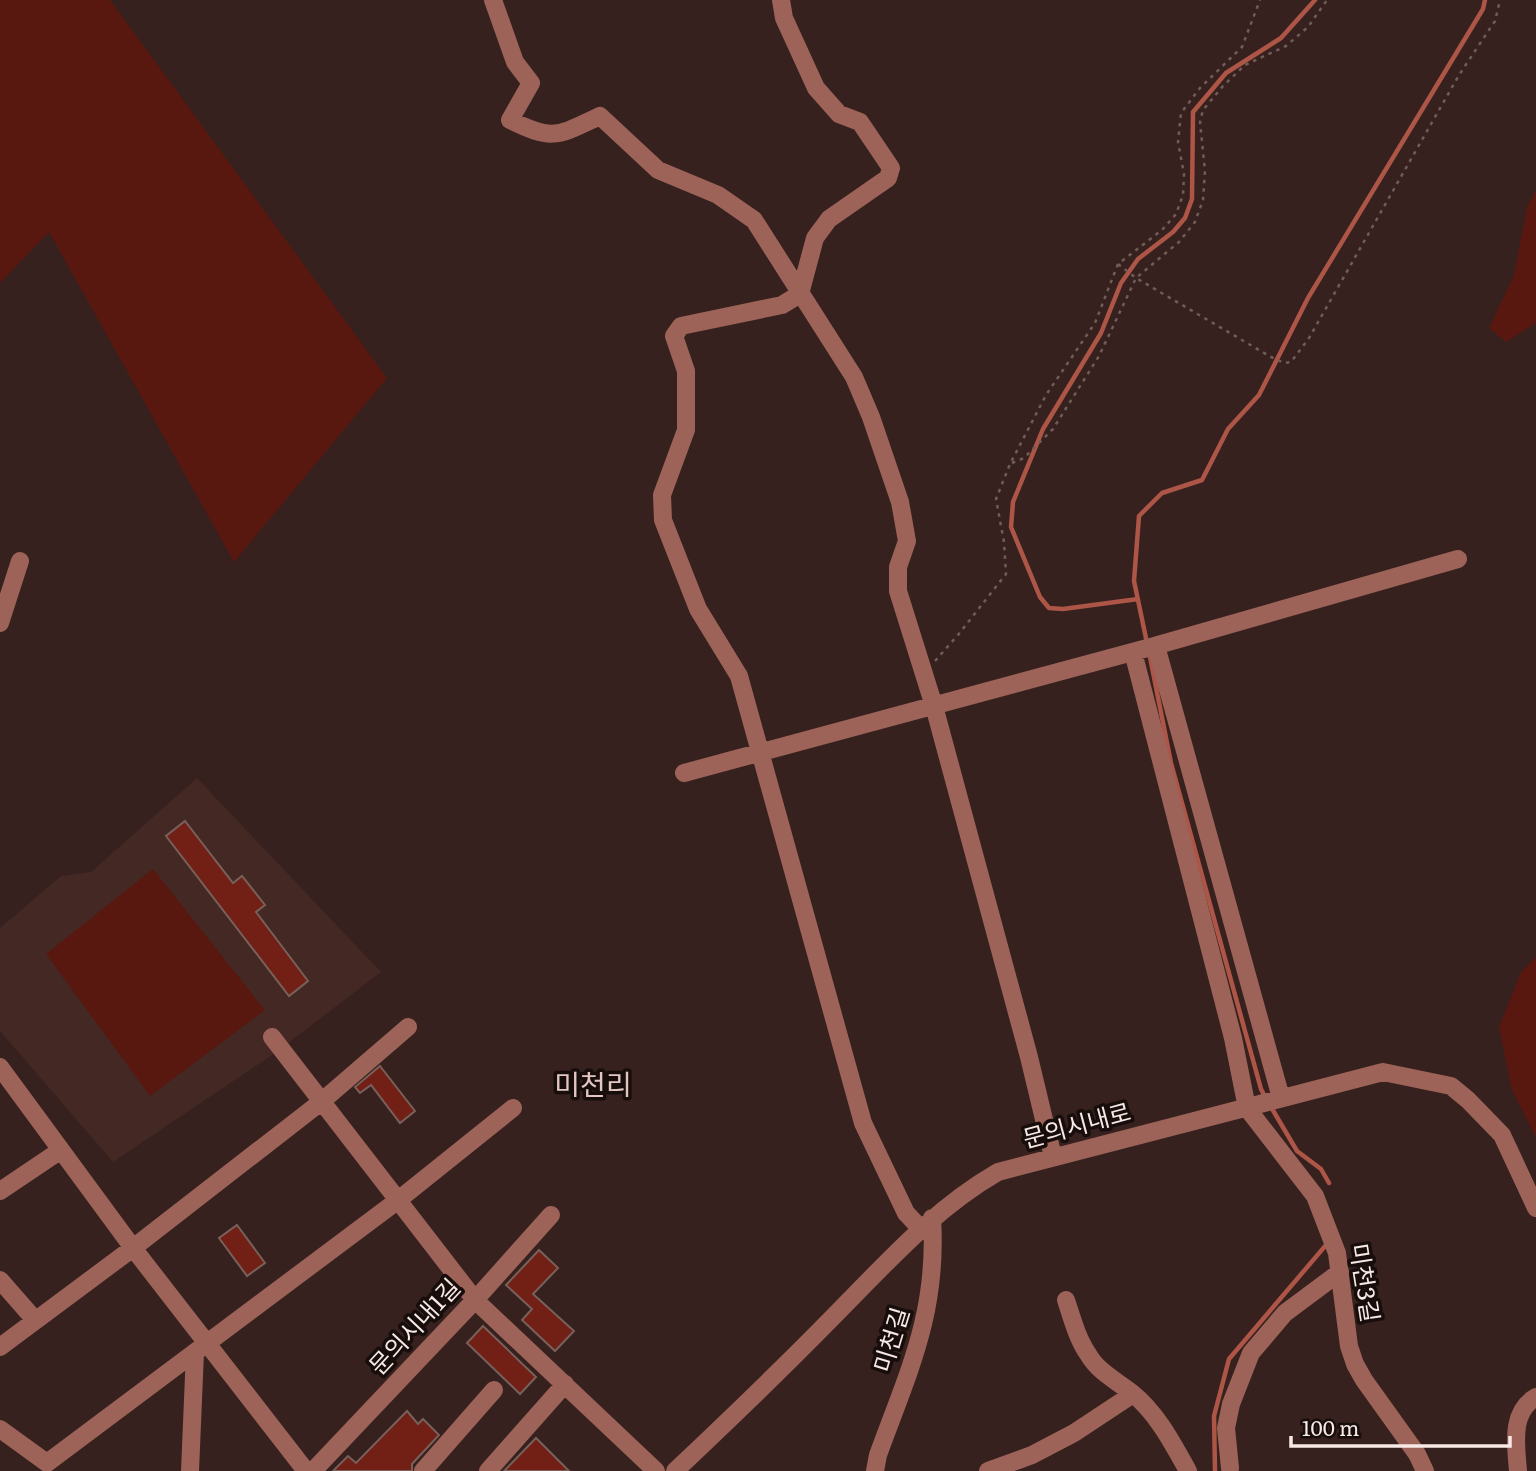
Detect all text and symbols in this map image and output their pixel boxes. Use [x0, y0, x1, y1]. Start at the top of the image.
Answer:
district label: 미천리 [554, 1062, 632, 1104]
street label: 문의시내로 [1019, 1092, 1134, 1155]
street label: 미천3길 [1343, 1241, 1390, 1324]
street label: 문의시내1길 [359, 1269, 467, 1381]
street label: 미천길 [863, 1302, 916, 1376]
scale bar [1291, 1404, 1510, 1448]
text: 100 m [1302, 1411, 1359, 1442]

